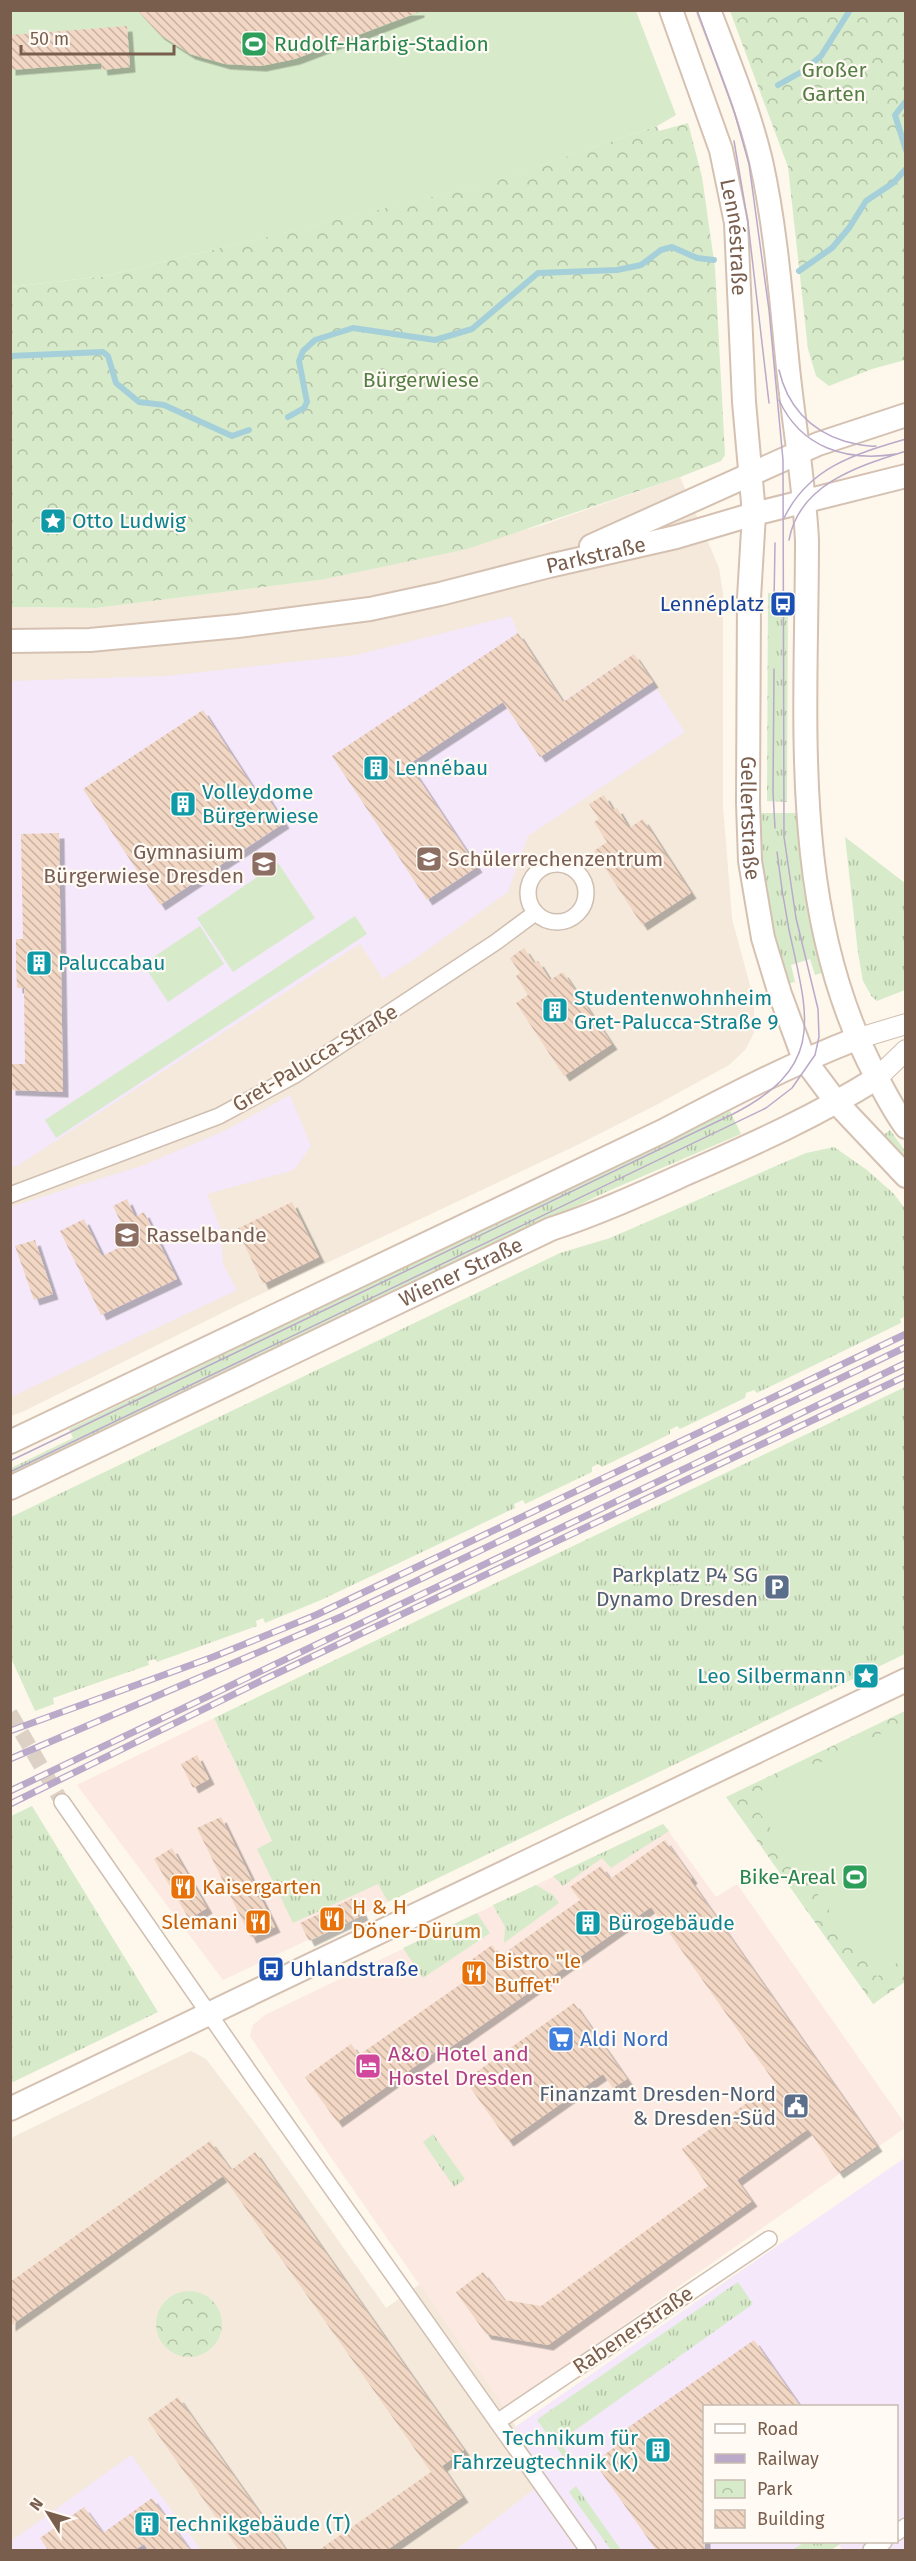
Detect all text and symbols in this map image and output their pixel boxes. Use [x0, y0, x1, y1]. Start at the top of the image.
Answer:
scale bar [21, 18, 174, 56]
text: 50 m [30, 28, 69, 50]
sports icon: Rudolf-Harbig-Stadion [239, 29, 269, 59]
place label: Rudolf-Harbig-Stadion [274, 31, 489, 57]
park label: Großer Garten [802, 57, 867, 107]
street label: Lennéstraße [714, 176, 752, 296]
park label: Bürgerwiese [363, 367, 479, 393]
place icon: Otto Ludwig [38, 506, 68, 536]
place label: Otto Ludwig [72, 508, 186, 534]
street label: Parkstraße [544, 531, 648, 579]
bus stop icon: Lennéplatz [768, 589, 798, 619]
place label: Lennéplatz [660, 591, 764, 617]
building icon: Lennébau [361, 753, 391, 783]
place label: Lennébau [395, 755, 488, 781]
street label: Gellertstraße [735, 756, 766, 882]
place label: Volleydome Bürgerwiese [202, 779, 319, 829]
building icon: Volleydome Bürgerwiese [168, 789, 198, 819]
place label: Gymnasium Bürgerwiese Dresden [43, 839, 244, 889]
school or university icon: Schülerrechenzentrum [414, 844, 444, 874]
place label: Schülerrechenzentrum [448, 846, 663, 872]
school or university icon: Gymnasium Bürgerwiese Dresden [249, 849, 279, 879]
building icon: Paluccabau [24, 948, 54, 978]
place label: Paluccabau [58, 950, 165, 976]
place label: Studentenwohnheim Gret-Palucca-Straße 9 [574, 985, 779, 1035]
building icon: Studentenwohnheim Gret-Palucca-Straße 9 [540, 995, 570, 1025]
street label: Gret-Palucca-Straße [228, 998, 402, 1118]
school or university icon: Rasselbande [112, 1220, 142, 1250]
place label: Rasselbande [146, 1222, 267, 1248]
street label: Wiener Straße [395, 1231, 527, 1313]
place label: Parkplatz P4 SG Dynamo Dresden [596, 1562, 758, 1612]
parking icon: Parkplatz P4 SG Dynamo Dresden [762, 1572, 792, 1602]
place icon: Leo Silbermann [851, 1661, 881, 1691]
place label: Leo Silbermann [697, 1663, 846, 1689]
sports icon: Bike-Areal [840, 1862, 870, 1892]
place label: Bike-Areal [739, 1864, 836, 1890]
restaurant icon: Kaisergarten [168, 1872, 198, 1902]
place label: Kaisergarten [202, 1874, 322, 1900]
place label: H & H Döner-Dürum [352, 1894, 482, 1944]
restaurant icon: H & H Döner-Dürum [317, 1904, 347, 1934]
restaurant icon: Slemani [243, 1907, 273, 1937]
building icon: Bürogebäude [573, 1908, 603, 1938]
place label: Slemani [161, 1909, 238, 1935]
place label: Bürogebäude [608, 1910, 735, 1936]
place label: Bistro "le Buffet" [494, 1948, 581, 1998]
bus stop icon: Uhlandstraße [256, 1954, 286, 1984]
place label: Uhlandstraße [290, 1956, 419, 1982]
restaurant icon: Bistro "le Buffet" [459, 1958, 489, 1988]
supermarket icon: Aldi Nord [546, 2024, 576, 2054]
place label: Aldi Nord [580, 2026, 669, 2052]
place label: A&O Hotel and Hostel Dresden [388, 2041, 533, 2091]
hotel icon: A&O Hotel and Hostel Dresden [353, 2051, 383, 2081]
place label: Finanzamt Dresden-Nord & Dresden-Süd [539, 2081, 776, 2131]
public building icon: Finanzamt Dresden-Nord & Dresden-Süd [781, 2091, 811, 2121]
street label: Rabenerstraße [568, 2280, 698, 2380]
legend [703, 2405, 898, 2543]
text: Road [757, 2418, 799, 2440]
place label: Technikum für Fahrzeugtechnik (K) [452, 2425, 638, 2475]
building icon: Technikum für Fahrzeugtechnik (K) [643, 2435, 673, 2465]
text: Railway [757, 2448, 819, 2470]
text: Park [757, 2478, 793, 2500]
north arrow [18, 2483, 78, 2543]
text: N [26, 2494, 47, 2514]
text: Building [757, 2508, 825, 2530]
building icon: Technikgebäude (T) [132, 2509, 162, 2539]
place label: Technikgebäude (T) [166, 2511, 350, 2537]

